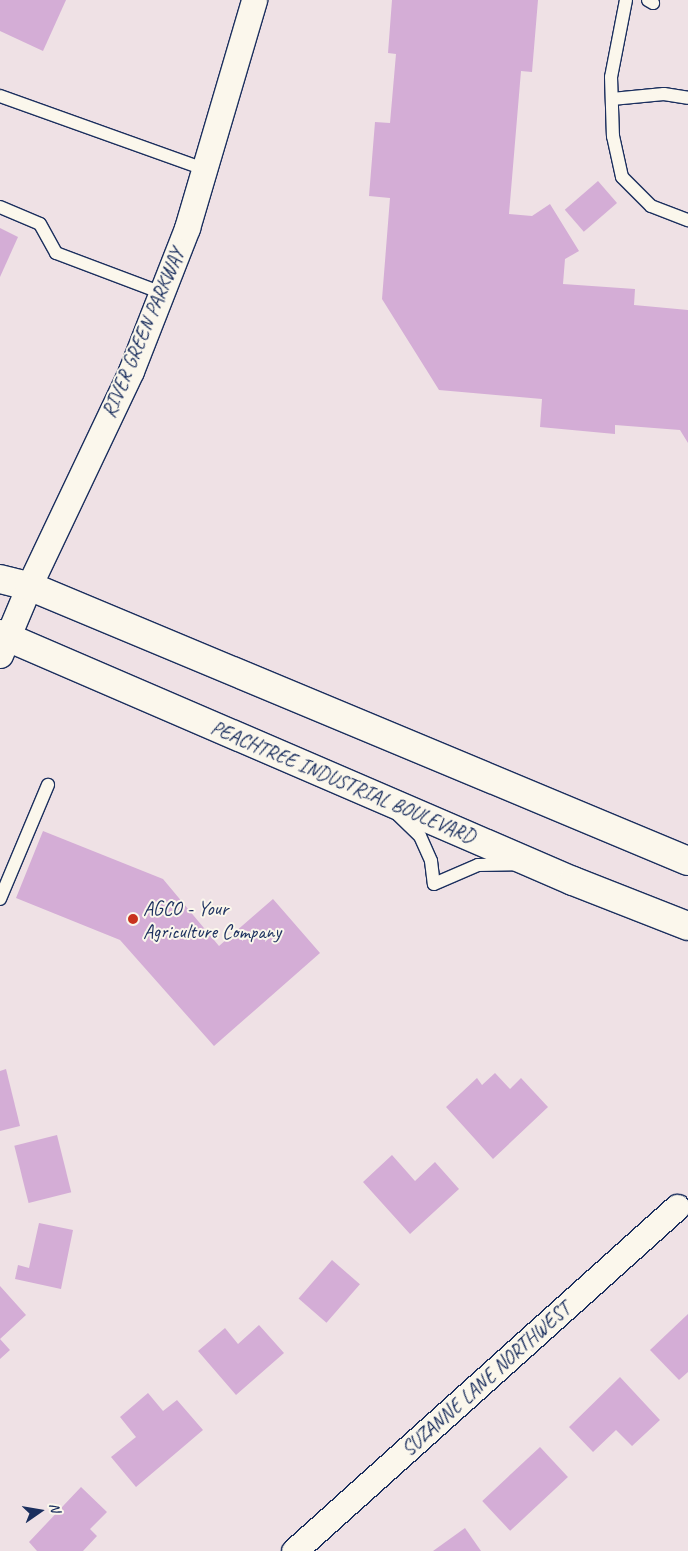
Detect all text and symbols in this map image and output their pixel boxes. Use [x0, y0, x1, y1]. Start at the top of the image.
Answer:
street label: RIVER GREEN PARKWAY [96, 244, 190, 422]
street label: PEACHTREE INDUSTRIAL BOULEVARD [206, 715, 480, 849]
place label: AGCO - Your Agriculture Company [143, 896, 281, 943]
marker: AGCO - Your Agriculture Company [127, 913, 139, 925]
street label: SUZANNE LANE NORTHWEST [397, 1297, 575, 1461]
north arrow [15, 1486, 65, 1536]
text: N [46, 1501, 64, 1514]

